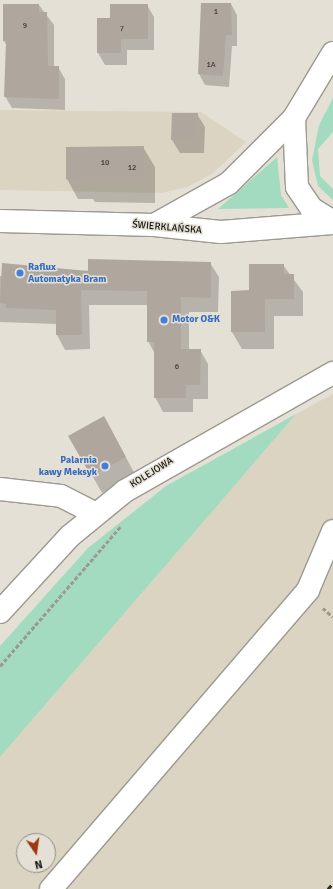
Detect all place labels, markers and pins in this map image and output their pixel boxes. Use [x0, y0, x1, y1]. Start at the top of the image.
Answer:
place label: Raflux Automatyka Bram [28, 261, 106, 284]
marker: Raflux Automatyka Bram [15, 268, 25, 278]
place label: Motor O&K [172, 314, 220, 326]
marker: Motor O&K [159, 315, 169, 325]
place label: Palarnia kawy Meksyk [39, 454, 97, 478]
marker: Palarnia kawy Meksyk [100, 461, 110, 471]

